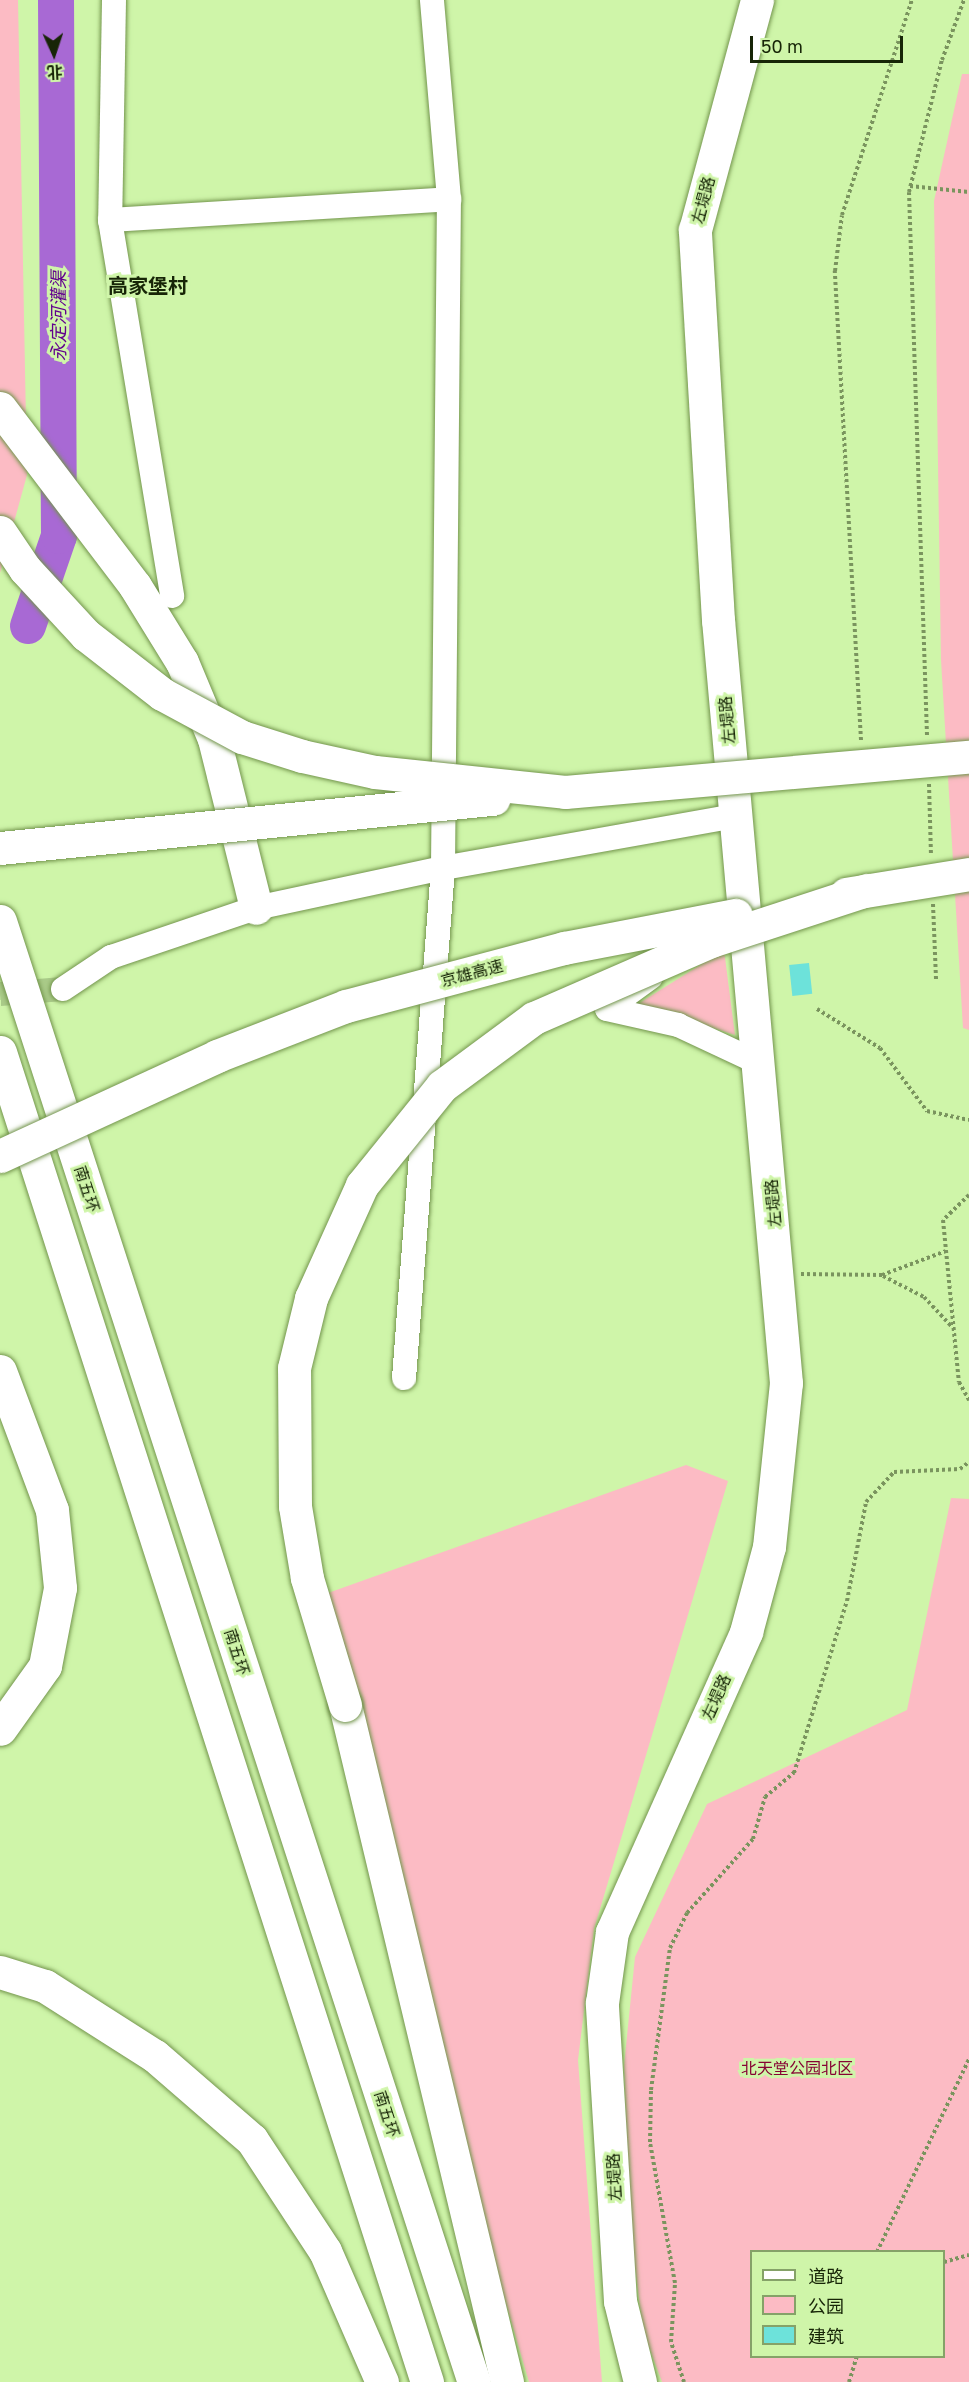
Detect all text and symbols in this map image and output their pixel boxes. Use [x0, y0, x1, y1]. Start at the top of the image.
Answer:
north arrow [24, 24, 84, 84]
scale bar [753, 24, 906, 62]
text: 50 m [761, 35, 803, 57]
text: 北 [46, 62, 63, 82]
street label: 左堤路 [688, 174, 718, 226]
water label: 永定河灌渠 [47, 271, 69, 361]
district label: 高家堡村 [108, 273, 188, 297]
street label: 左堤路 [715, 695, 739, 745]
street label: 京雄高速 [439, 955, 505, 991]
street label: 南五环 [70, 1163, 104, 1215]
street label: 左堤路 [761, 1178, 785, 1228]
street label: 南五环 [220, 1626, 254, 1678]
street label: 左堤路 [697, 1671, 735, 1723]
park label: 北天堂公园北区 [741, 2058, 853, 2078]
street label: 南五环 [370, 2088, 404, 2140]
street label: 左堤路 [603, 2153, 625, 2201]
legend [750, 2250, 945, 2358]
text: 道路 [808, 2265, 844, 2287]
text: 公园 [808, 2295, 844, 2317]
text: 建筑 [808, 2325, 844, 2347]

